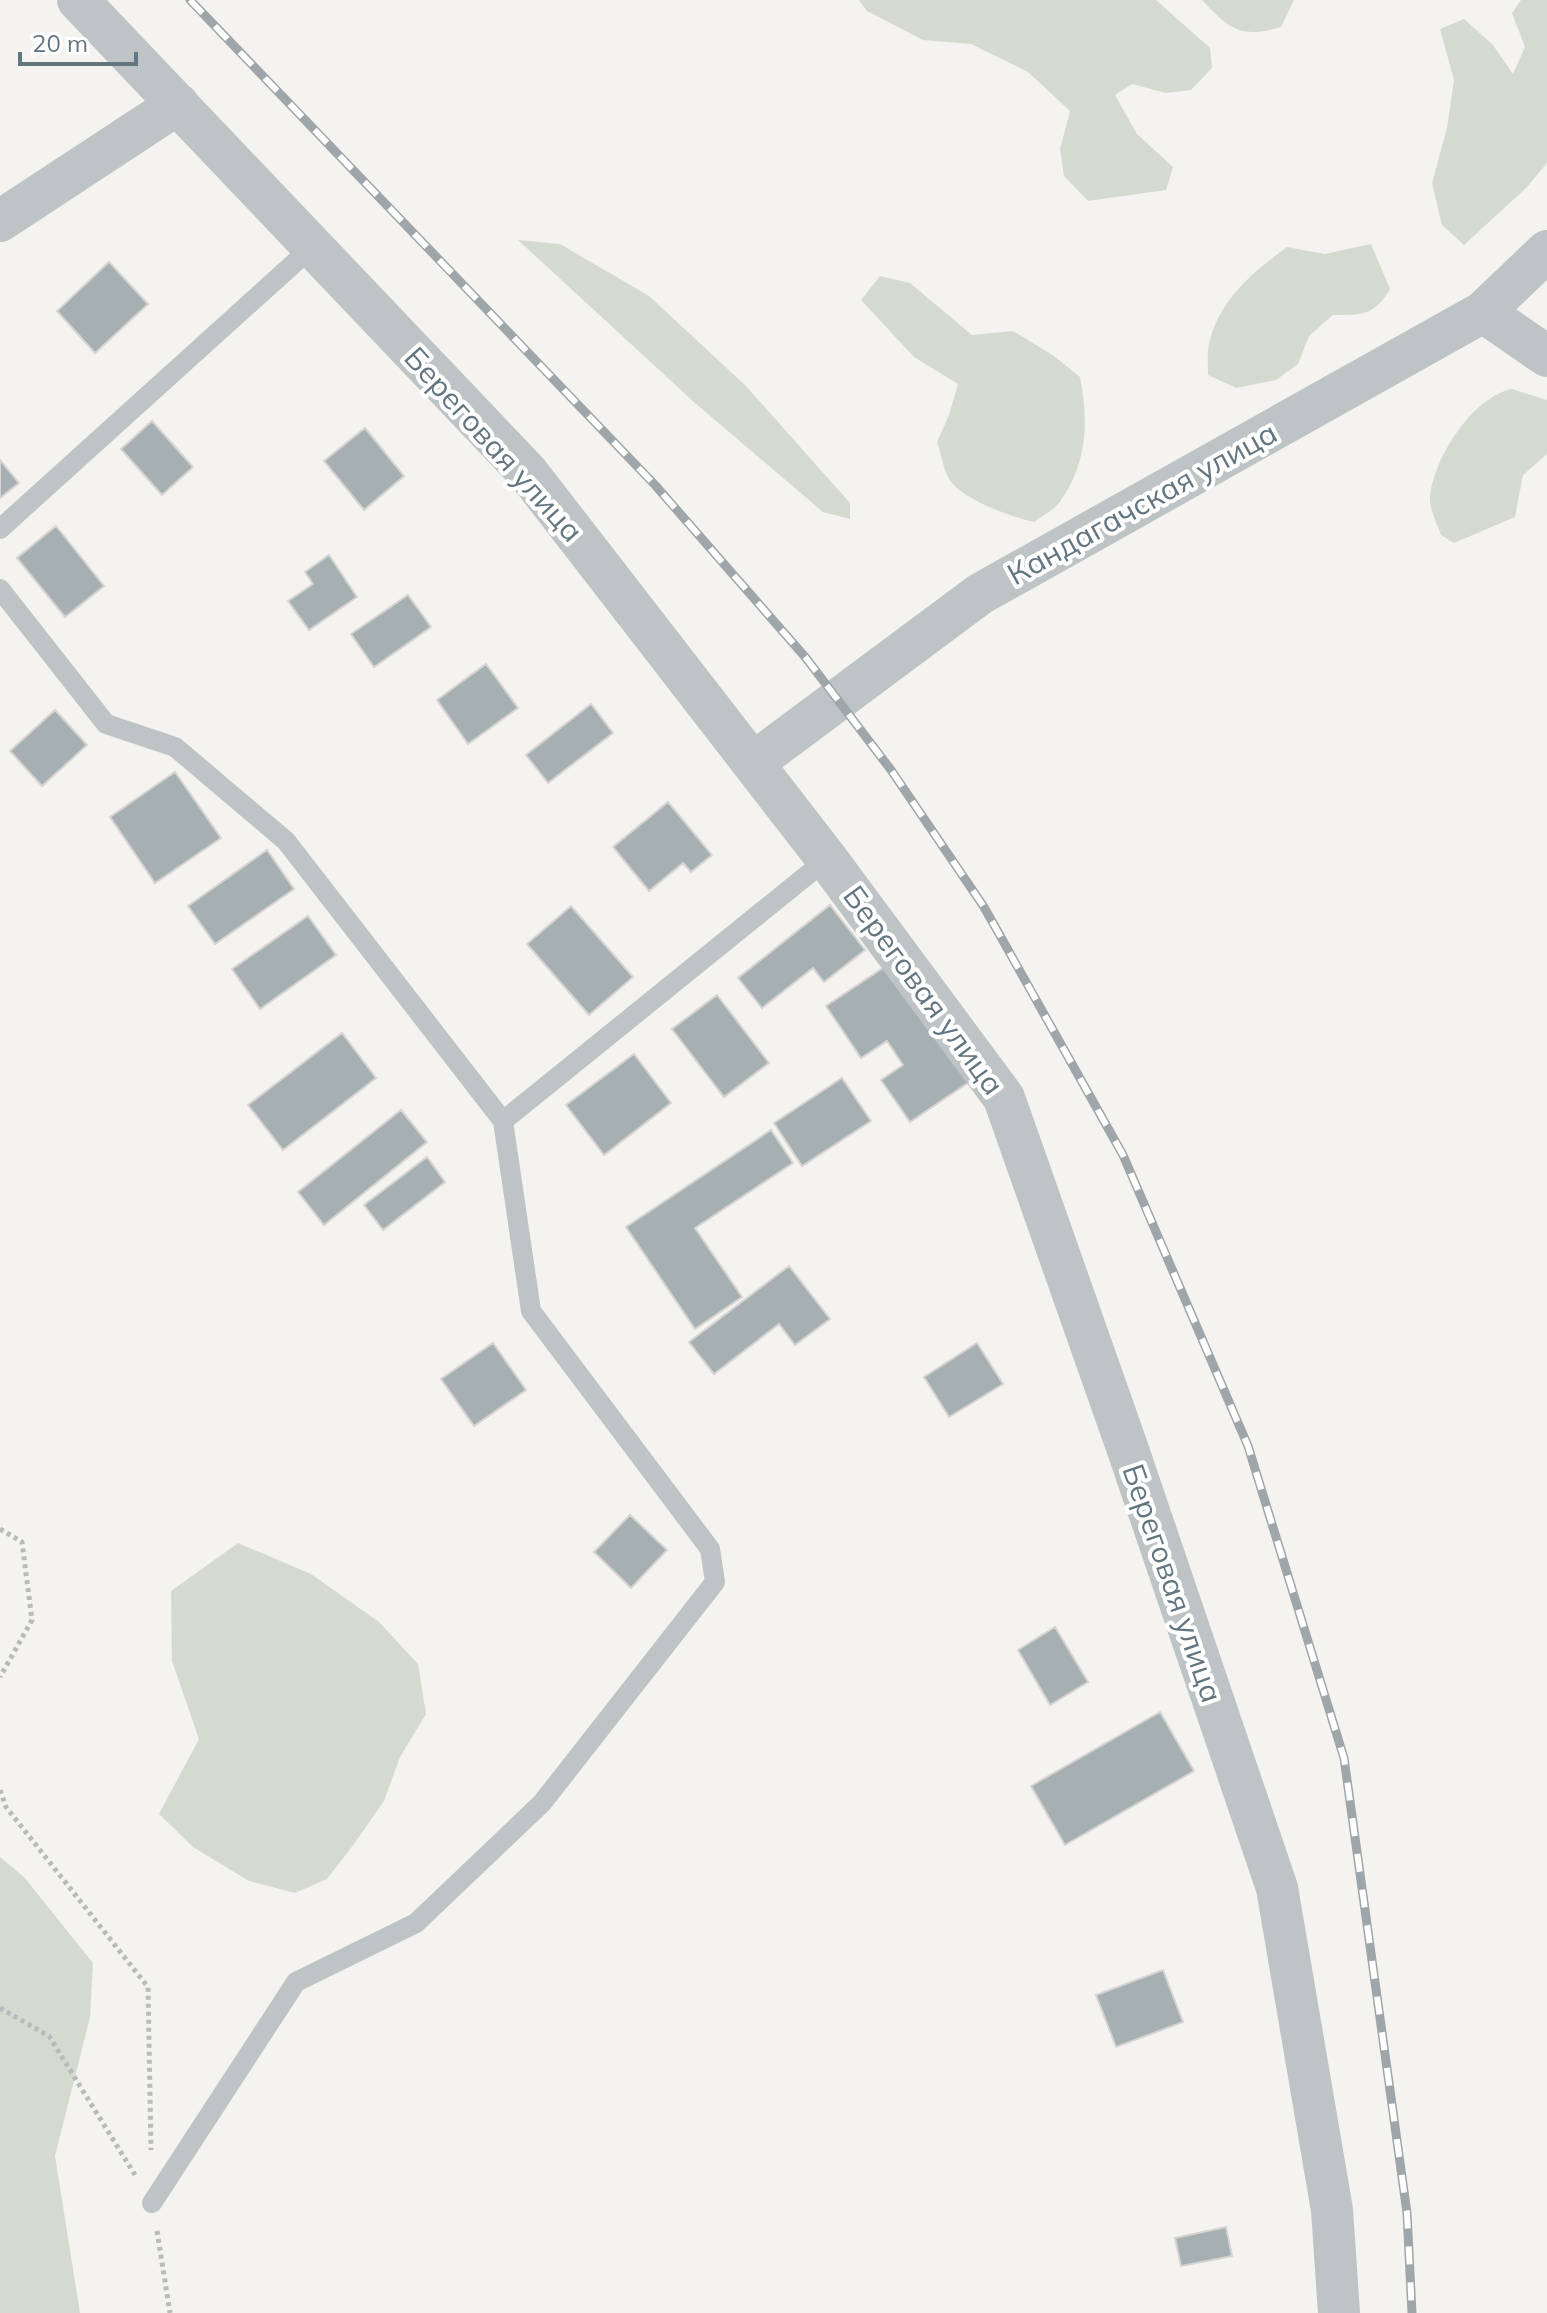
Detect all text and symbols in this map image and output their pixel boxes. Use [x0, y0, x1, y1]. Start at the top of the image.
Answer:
scale bar [20, 16, 136, 66]
text: 20 m [32, 28, 88, 58]
street label: Береговая улица [396, 339, 592, 549]
street label: Кандагачская улица [1001, 413, 1283, 593]
street label: Береговая улица [835, 878, 1013, 1102]
street label: Береговая улица [1114, 1459, 1232, 1707]

